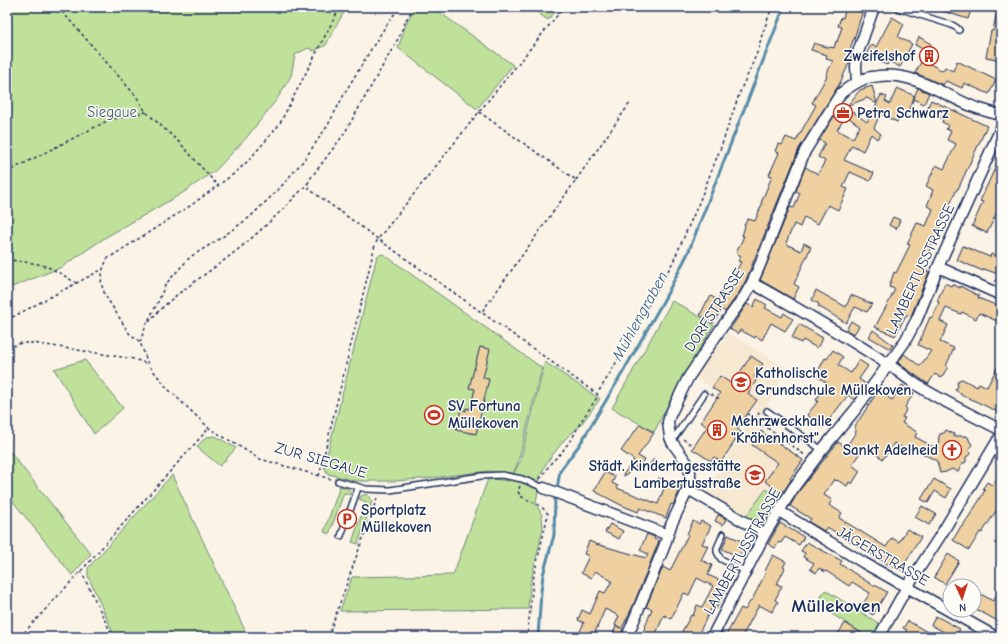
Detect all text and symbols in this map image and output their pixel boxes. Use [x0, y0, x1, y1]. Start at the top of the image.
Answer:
building icon: Zweifelshof [918, 45, 940, 67]
place label: Zweifelshof [844, 47, 916, 65]
office icon: Petra Schwarz [832, 102, 854, 124]
park label: Siegaue [87, 103, 138, 121]
place label: Petra Schwarz [857, 104, 949, 122]
street label: LAMBERTUSSTRASSE [882, 201, 958, 337]
street label: DORFSTRASSE [680, 265, 748, 355]
water label: Mühlengraben [608, 268, 672, 364]
place label: Katholische Grundschule Müllekoven [755, 364, 911, 399]
school or university icon: Katholische Grundschule Müllekoven [730, 371, 752, 393]
place label: SV Fortuna Müllekoven [448, 397, 521, 432]
sports icon: SV Fortuna Müllekoven [423, 404, 445, 426]
place label: Mehrzweckhalle "Krähenhorst" [731, 412, 832, 447]
building icon: Mehrzweckhalle "Krähenhorst" [706, 419, 728, 441]
street label: ZUR SIEGAUE [273, 438, 369, 482]
church icon: Sankt Adelheid [941, 439, 963, 461]
place label: Sankt Adelheid [843, 441, 938, 459]
place label: Städt. Kindertagesstätte Lambertusstraße [589, 457, 741, 492]
school or university icon: Städt. Kindertagesstätte Lambertusstraße [744, 464, 766, 486]
street label: LAMBERTUSSTRASSE [700, 485, 784, 617]
place label: Sportplatz Müllekoven [361, 501, 432, 536]
parking icon: Sportplatz Müllekoven [336, 508, 358, 530]
street label: JÄGERSTRASSE [834, 522, 932, 590]
north arrow [942, 578, 982, 618]
district label: Müllekoven [791, 595, 881, 617]
text: N [959, 601, 966, 614]

